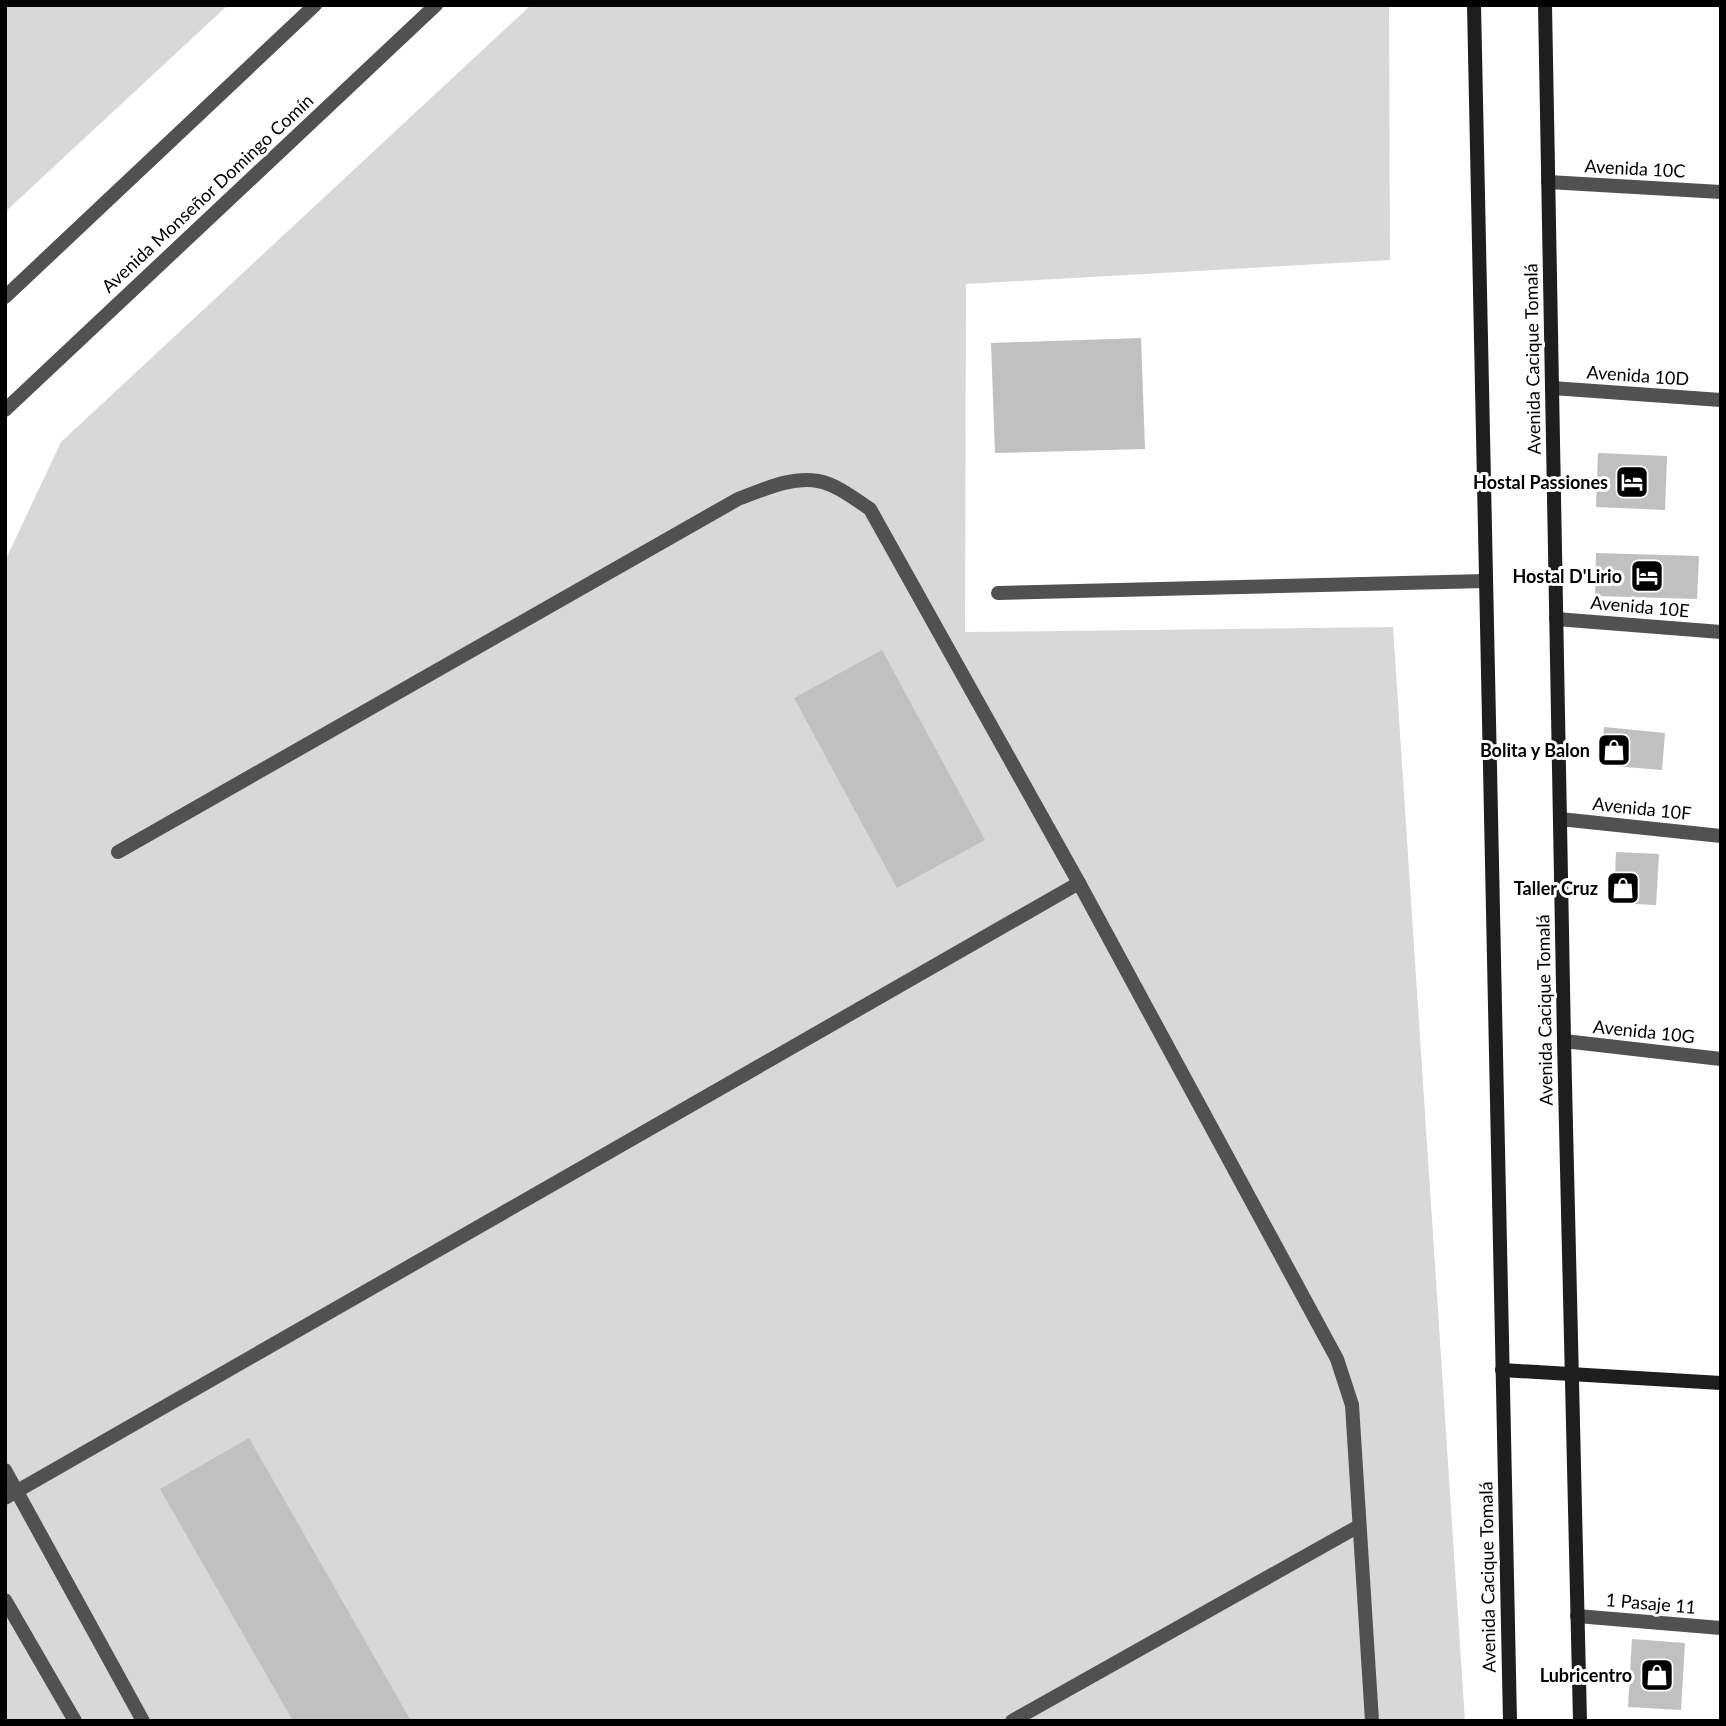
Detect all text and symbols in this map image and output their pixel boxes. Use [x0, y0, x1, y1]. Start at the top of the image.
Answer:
street label: Avenida Monseñor Domingo Comín [97, 89, 317, 297]
street label: Avenida 10C [1584, 154, 1686, 182]
street label: Avenida Cacique Tomalá [1519, 263, 1545, 455]
street label: Avenida 10D [1586, 360, 1690, 390]
hotel icon: Hostal Passiones [1613, 463, 1651, 501]
place label: Hostal Passiones [1473, 471, 1608, 493]
hotel icon: Hostal D'Lirio [1628, 557, 1666, 595]
place label: Hostal D'Lirio [1512, 565, 1622, 587]
street label: Avenida 10E [1590, 591, 1690, 621]
shop icon: Bolita y Balon [1595, 731, 1633, 769]
place label: Bolita y Balon [1480, 739, 1590, 761]
street label: Avenida 10F [1592, 792, 1692, 824]
shop icon: Taller Cruz [1604, 869, 1642, 907]
place label: Taller Cruz [1514, 877, 1598, 899]
street label: Avenida Cacique Tomalá [1531, 914, 1557, 1106]
street label: Avenida 10G [1592, 1015, 1696, 1047]
street label: Avenida Cacique Tomalá [1474, 1481, 1500, 1673]
street label: 1 Pasaje 11 [1605, 1588, 1697, 1618]
shop icon: Lubricentro [1638, 1656, 1676, 1694]
place label: Lubricentro [1540, 1664, 1632, 1686]

